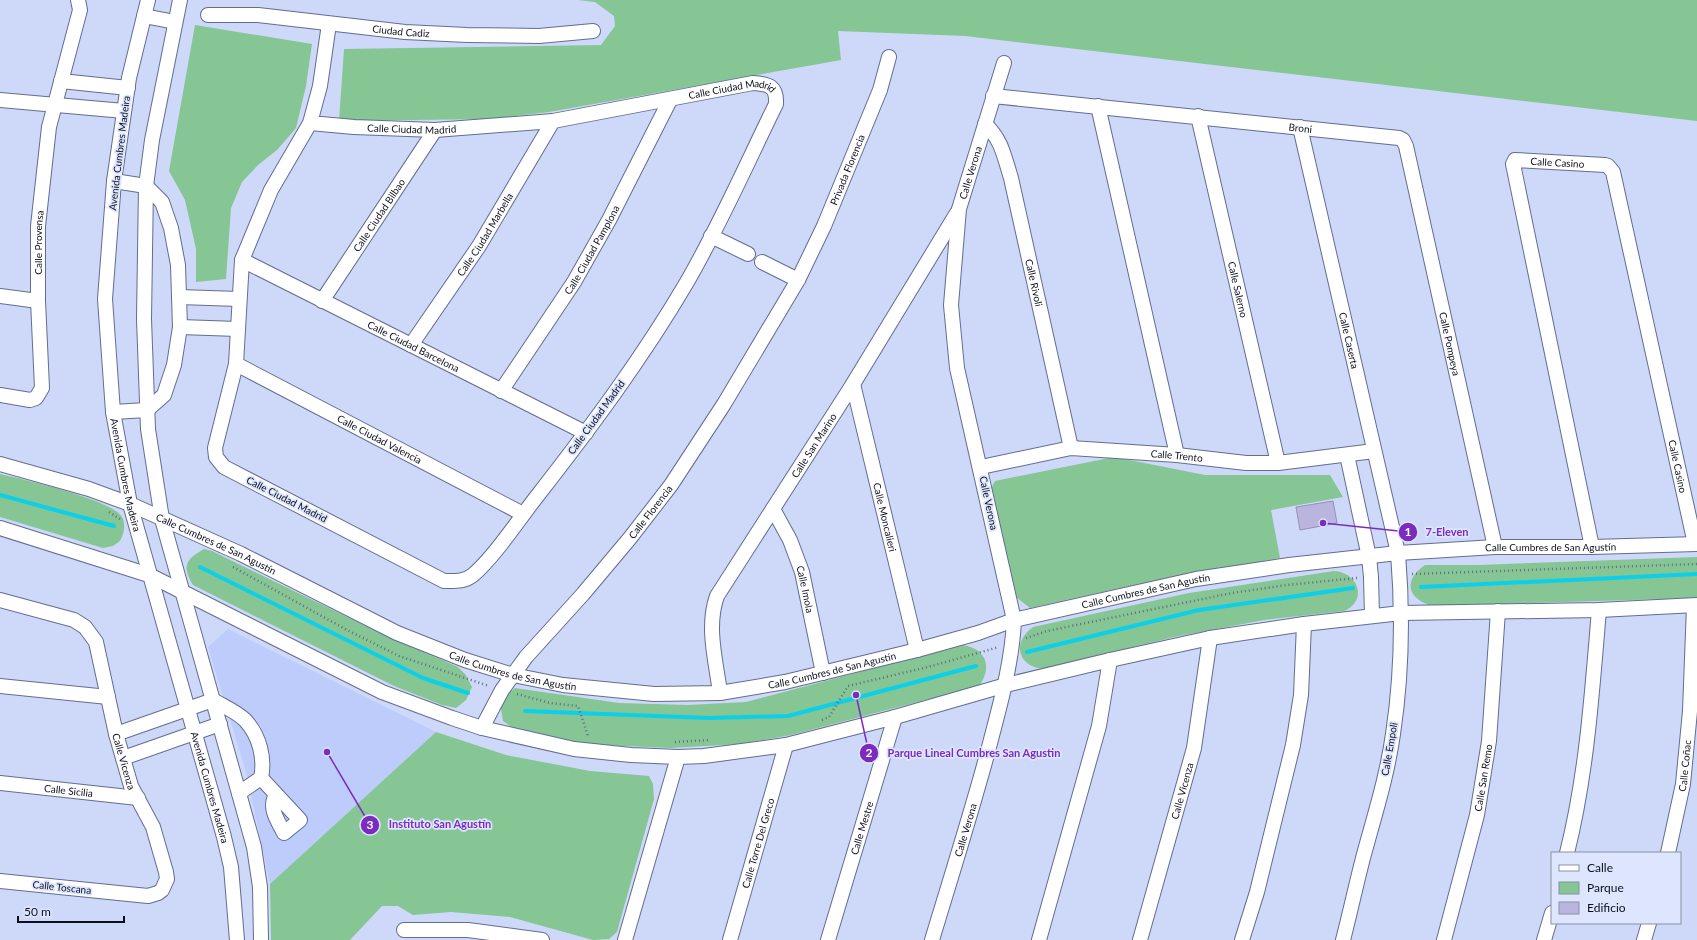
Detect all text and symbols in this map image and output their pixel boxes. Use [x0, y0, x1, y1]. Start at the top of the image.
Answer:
street label: Ciudad Cadiz [372, 22, 431, 39]
street label: Calle Ciudad Madrid [687, 77, 779, 101]
street label: Avenida Cumbres Madeira [106, 95, 132, 211]
street label: Calle Ciudad Madrid [367, 121, 457, 136]
street label: Broni [1288, 121, 1313, 135]
street label: Privada Florencia [827, 132, 867, 207]
street label: Calle Verona [956, 145, 984, 201]
street label: Calle Casino [1530, 155, 1585, 170]
street label: Calle Ciudad Bilbao [350, 176, 407, 254]
street label: Calle Ciudad Marbella [454, 190, 515, 278]
street label: Calle Ciudad Pamplona [561, 203, 622, 297]
street label: Calle Provensa [32, 210, 46, 275]
street label: Calle Rivoli [1023, 258, 1045, 308]
street label: Calle Salerno [1226, 260, 1250, 319]
street label: Calle Caserta [1337, 311, 1361, 370]
street label: Calle Pompeya [1437, 311, 1463, 377]
street label: Calle Ciudad Barcelona [366, 318, 461, 374]
street label: Calle Ciudad Madrid [565, 377, 627, 457]
street label: Calle San Marino [789, 411, 839, 480]
street label: Calle Ciudad Valencia [335, 412, 424, 466]
street label: Avenida Cumbres Madeira [108, 417, 143, 533]
street label: Calle Casino [1666, 439, 1690, 494]
street label: Calle Trento [1150, 447, 1204, 464]
street label: Calle Ciudad Madrid [245, 473, 329, 525]
street label: Calle Verona [977, 475, 1001, 531]
street label: Calle Moncalieri [871, 482, 899, 553]
street label: Calle Florencia [626, 483, 675, 541]
street label: Calle Cumbres de San Agustín [154, 511, 278, 577]
callout: 7-Eleven [1398, 520, 1477, 543]
text: 1 [1405, 524, 1412, 539]
text: 7-Eleven [1426, 525, 1468, 538]
street label: Calle Cumbres de San Agustín [1485, 540, 1616, 554]
street label: Calle Imola [794, 564, 816, 614]
street label: Calle Cumbres de San Agustín [1080, 571, 1211, 611]
street label: Calle Cumbres de San Agustín [447, 648, 577, 692]
street label: Calle Cumbres de San Agustín [767, 649, 897, 691]
street label: Calle Empoli [1378, 721, 1400, 777]
street label: Avenida Cumbres Madeira [189, 730, 231, 844]
street label: Calle Vicenza [110, 732, 138, 792]
street label: Calle Coñac [1676, 739, 1693, 793]
callout: Parque Lineal Cumbres San Agustin [859, 741, 1068, 764]
street label: Calle San Remo [1472, 743, 1494, 812]
text: 2 [866, 745, 873, 760]
text: Parque Lineal Cumbres San Agustin [888, 746, 1060, 759]
street label: Calle Vicenza [1168, 761, 1196, 820]
street label: Calle Sicilia [44, 782, 94, 799]
street label: Calle Torre Del Greco [739, 796, 777, 889]
street label: Calle Mestre [848, 800, 875, 856]
street label: Calle Verona [952, 802, 979, 858]
callout: Instituto San Agustín [360, 813, 499, 836]
text: 3 [367, 817, 374, 832]
text: Instituto San Agustín [389, 817, 491, 830]
legend [1551, 852, 1681, 924]
text: Calle [1587, 860, 1613, 875]
street label: Calle Toscana [32, 878, 92, 896]
text: Parque [1587, 880, 1624, 895]
scale bar [18, 898, 124, 924]
text: Edificio [1587, 900, 1626, 915]
text: 50 m [24, 904, 51, 919]

